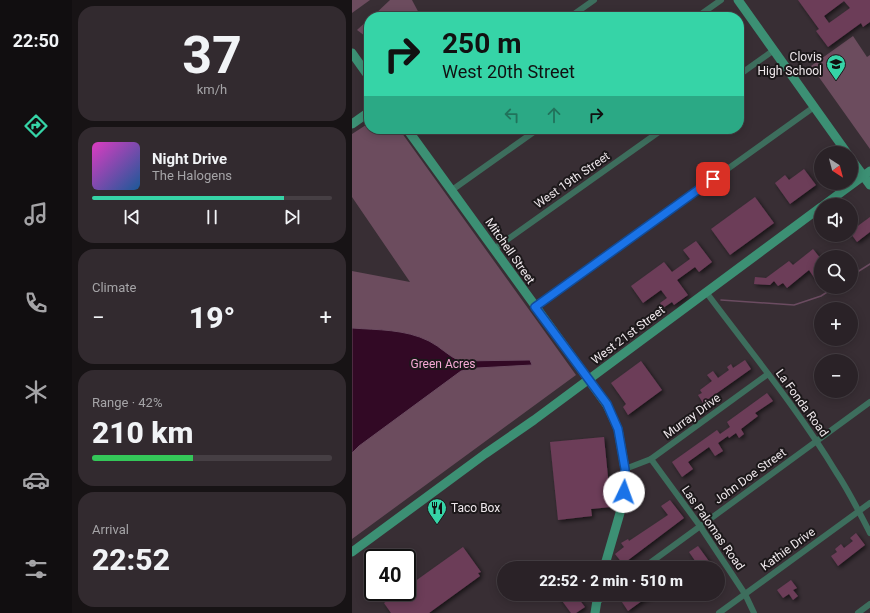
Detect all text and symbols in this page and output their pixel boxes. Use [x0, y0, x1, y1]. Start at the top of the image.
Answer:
text: 37 [182, 25, 242, 86]
text: 250 m [442, 27, 521, 60]
icon: right [376, 28, 428, 80]
text: 22:50 [13, 30, 59, 51]
place label: Clovis High School [758, 50, 822, 78]
school or university icon: Clovis High School [825, 53, 847, 81]
text: West 20th Street [442, 61, 575, 82]
text: km/h [197, 82, 227, 97]
icon: left [501, 104, 523, 126]
icon: ahead [543, 104, 565, 126]
icon: right [585, 104, 607, 126]
icon: directions [22, 112, 50, 140]
north arrow [814, 146, 858, 190]
map controls [814, 146, 858, 398]
street label: West 19th Street [532, 149, 612, 211]
text: Night Drive [152, 150, 227, 168]
pin [696, 162, 730, 196]
text: The Halogens [152, 168, 232, 183]
icon: arrive [702, 168, 724, 190]
button: sound [814, 198, 858, 242]
icon: music [22, 200, 50, 228]
icon: previous [121, 206, 143, 228]
icon: pause [201, 206, 223, 228]
icon: next [281, 206, 303, 228]
street label: Mitchell Street [482, 215, 538, 287]
button: search [814, 250, 858, 294]
text: Climate [92, 280, 136, 295]
icon: phone [22, 289, 50, 317]
text: 19° [189, 300, 235, 335]
button: + [814, 302, 858, 346]
street label: West 21st Street [589, 303, 667, 367]
text: − [92, 305, 105, 330]
text: + [320, 305, 332, 330]
button: − [814, 354, 858, 398]
park label: Green Acres [410, 357, 476, 371]
street label: La Fonda Road [773, 367, 831, 439]
icon: climate [22, 378, 50, 406]
street label: Murray Drive [661, 391, 723, 441]
text: Range · 42% [92, 395, 162, 410]
text: 210 km [92, 415, 194, 450]
street label: John Doe Street [711, 445, 789, 507]
icon: car [22, 466, 50, 494]
position arrow [603, 471, 645, 513]
street label: Las Palomas Road [679, 483, 747, 573]
restaurant icon: Taco Box [426, 497, 448, 525]
place label: Taco Box [451, 501, 500, 515]
text: Arrival [92, 522, 129, 537]
street label: Kathie Drive [758, 525, 818, 573]
text: 22:52 [92, 542, 170, 577]
speed limit sign: 40 [364, 549, 416, 601]
icon: filters [22, 555, 50, 583]
text: 22:52 · 2 min · 510 m [539, 572, 683, 590]

